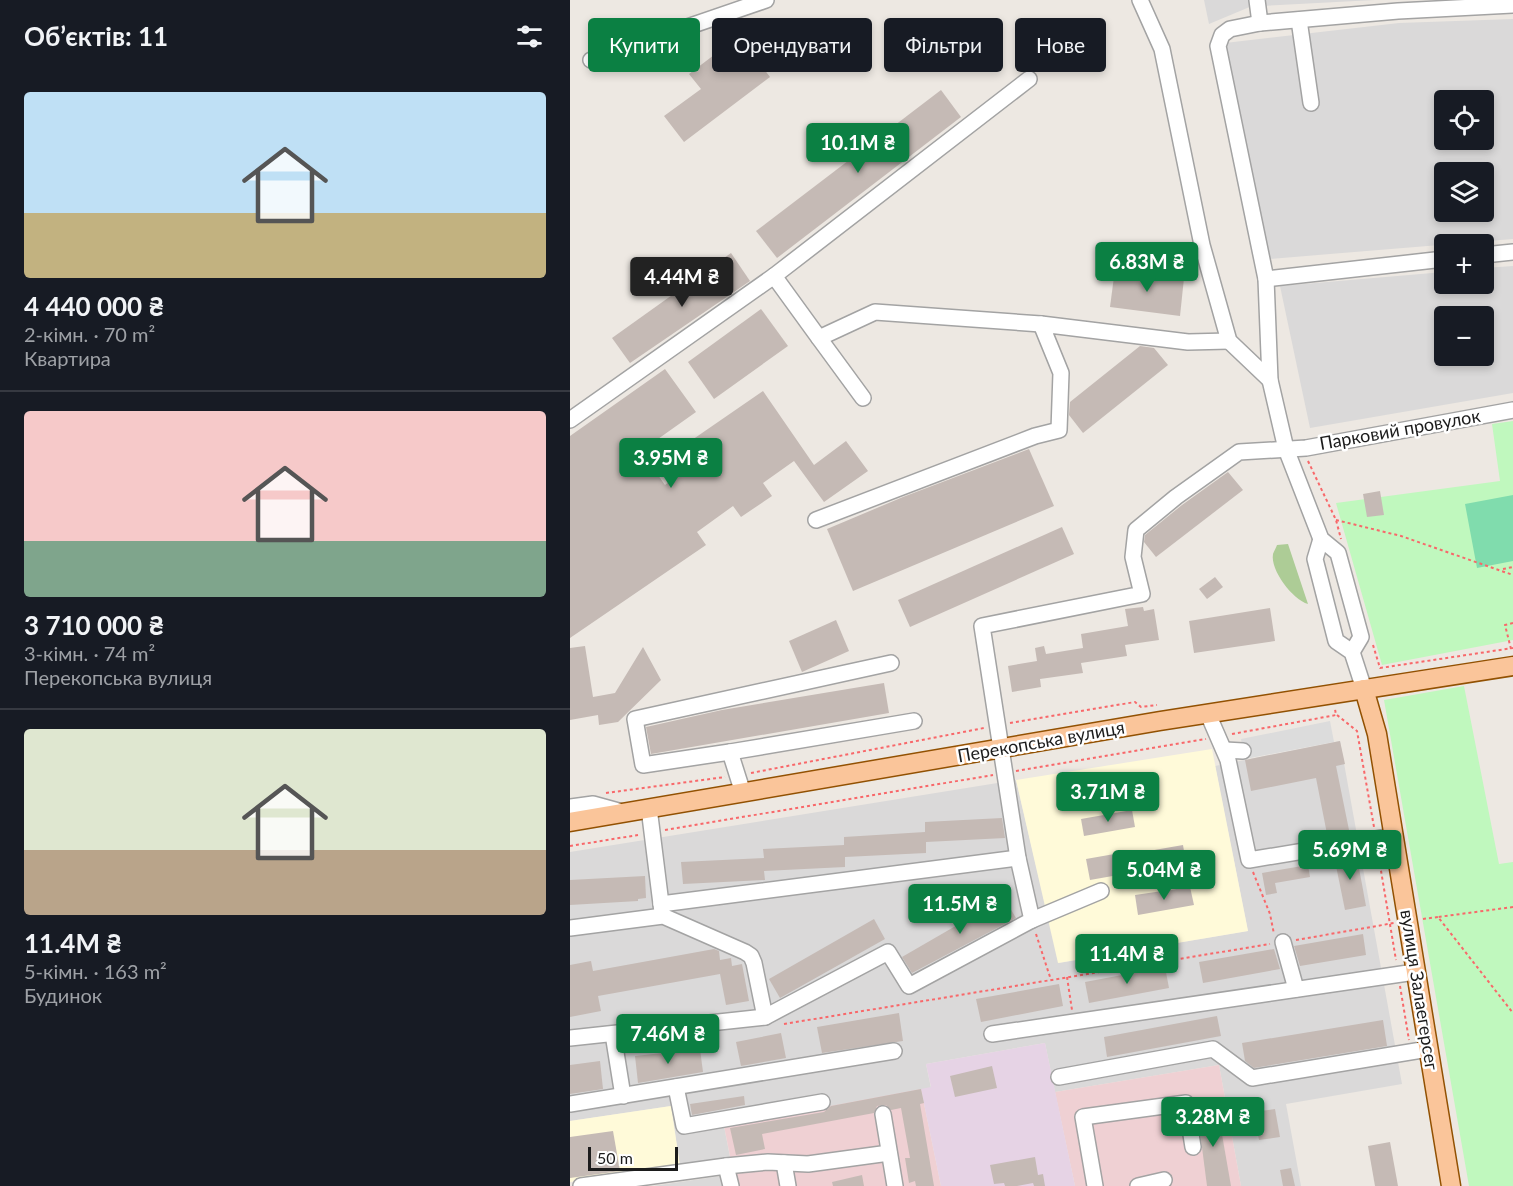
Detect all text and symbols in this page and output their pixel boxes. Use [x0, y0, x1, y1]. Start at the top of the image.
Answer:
chip: Купити [588, 18, 700, 72]
chip: Орендувати [712, 18, 872, 72]
chip: Фільтри [884, 18, 1003, 72]
chip: Нове [1015, 18, 1106, 72]
text: Об’єктів: 11 [24, 20, 168, 52]
icon: filters [513, 20, 546, 53]
map controls [1434, 90, 1494, 366]
button: locate [1434, 90, 1494, 150]
pin: 10.1M ₴ [803, 123, 913, 174]
text: 10.1M ₴ [820, 130, 896, 154]
icon: home [231, 131, 339, 239]
button: layers [1434, 162, 1494, 222]
button: + [1434, 234, 1494, 294]
pin: 6.83M ₴ [1092, 242, 1202, 293]
text: 6.83M ₴ [1109, 249, 1185, 273]
pin: 4.44M ₴ [627, 257, 737, 308]
text: 4.44M ₴ [644, 264, 720, 288]
text: 4 440 000 ₴ [24, 290, 164, 322]
button: − [1434, 306, 1494, 366]
text: 2-кімн. · 70 m² [24, 322, 155, 346]
text: Квартира [24, 346, 111, 370]
street label: Парковий провулок [1318, 404, 1483, 454]
pin: 3.95M ₴ [616, 438, 726, 489]
text: 3.95M ₴ [633, 445, 709, 469]
icon: home [231, 450, 339, 558]
text: 3 710 000 ₴ [24, 609, 164, 641]
text: 3-кімн. · 74 m² [24, 641, 155, 665]
text: Перекопська вулиця [24, 665, 212, 689]
street label: Перекопська вулиця [956, 715, 1126, 767]
icon: home [231, 768, 339, 876]
pin: 3.71M ₴ [1053, 772, 1163, 823]
text: 3.71M ₴ [1070, 779, 1146, 803]
pin: 5.69M ₴ [1295, 830, 1405, 881]
text: 5.69M ₴ [1312, 837, 1388, 861]
pin: 5.04M ₴ [1109, 850, 1219, 901]
text: 5.04M ₴ [1126, 857, 1202, 881]
pin: 11.5M ₴ [905, 884, 1015, 935]
text: 11.5M ₴ [922, 891, 998, 915]
street label: вулиця Залаегерсег [1396, 908, 1444, 1072]
text: 11.4M ₴ [24, 927, 122, 959]
pin: 11.4M ₴ [1072, 934, 1182, 985]
text: 11.4M ₴ [1089, 941, 1165, 965]
text: 5-кімн. · 163 m² [24, 959, 167, 983]
text: Будинок [24, 983, 102, 1007]
pin: 7.46M ₴ [613, 1014, 723, 1065]
text: 7.46M ₴ [630, 1021, 706, 1045]
pin: 3.28M ₴ [1158, 1097, 1268, 1148]
text: 3.28M ₴ [1175, 1104, 1251, 1128]
scale bar [588, 1144, 678, 1172]
text: 50 m [597, 1148, 633, 1167]

